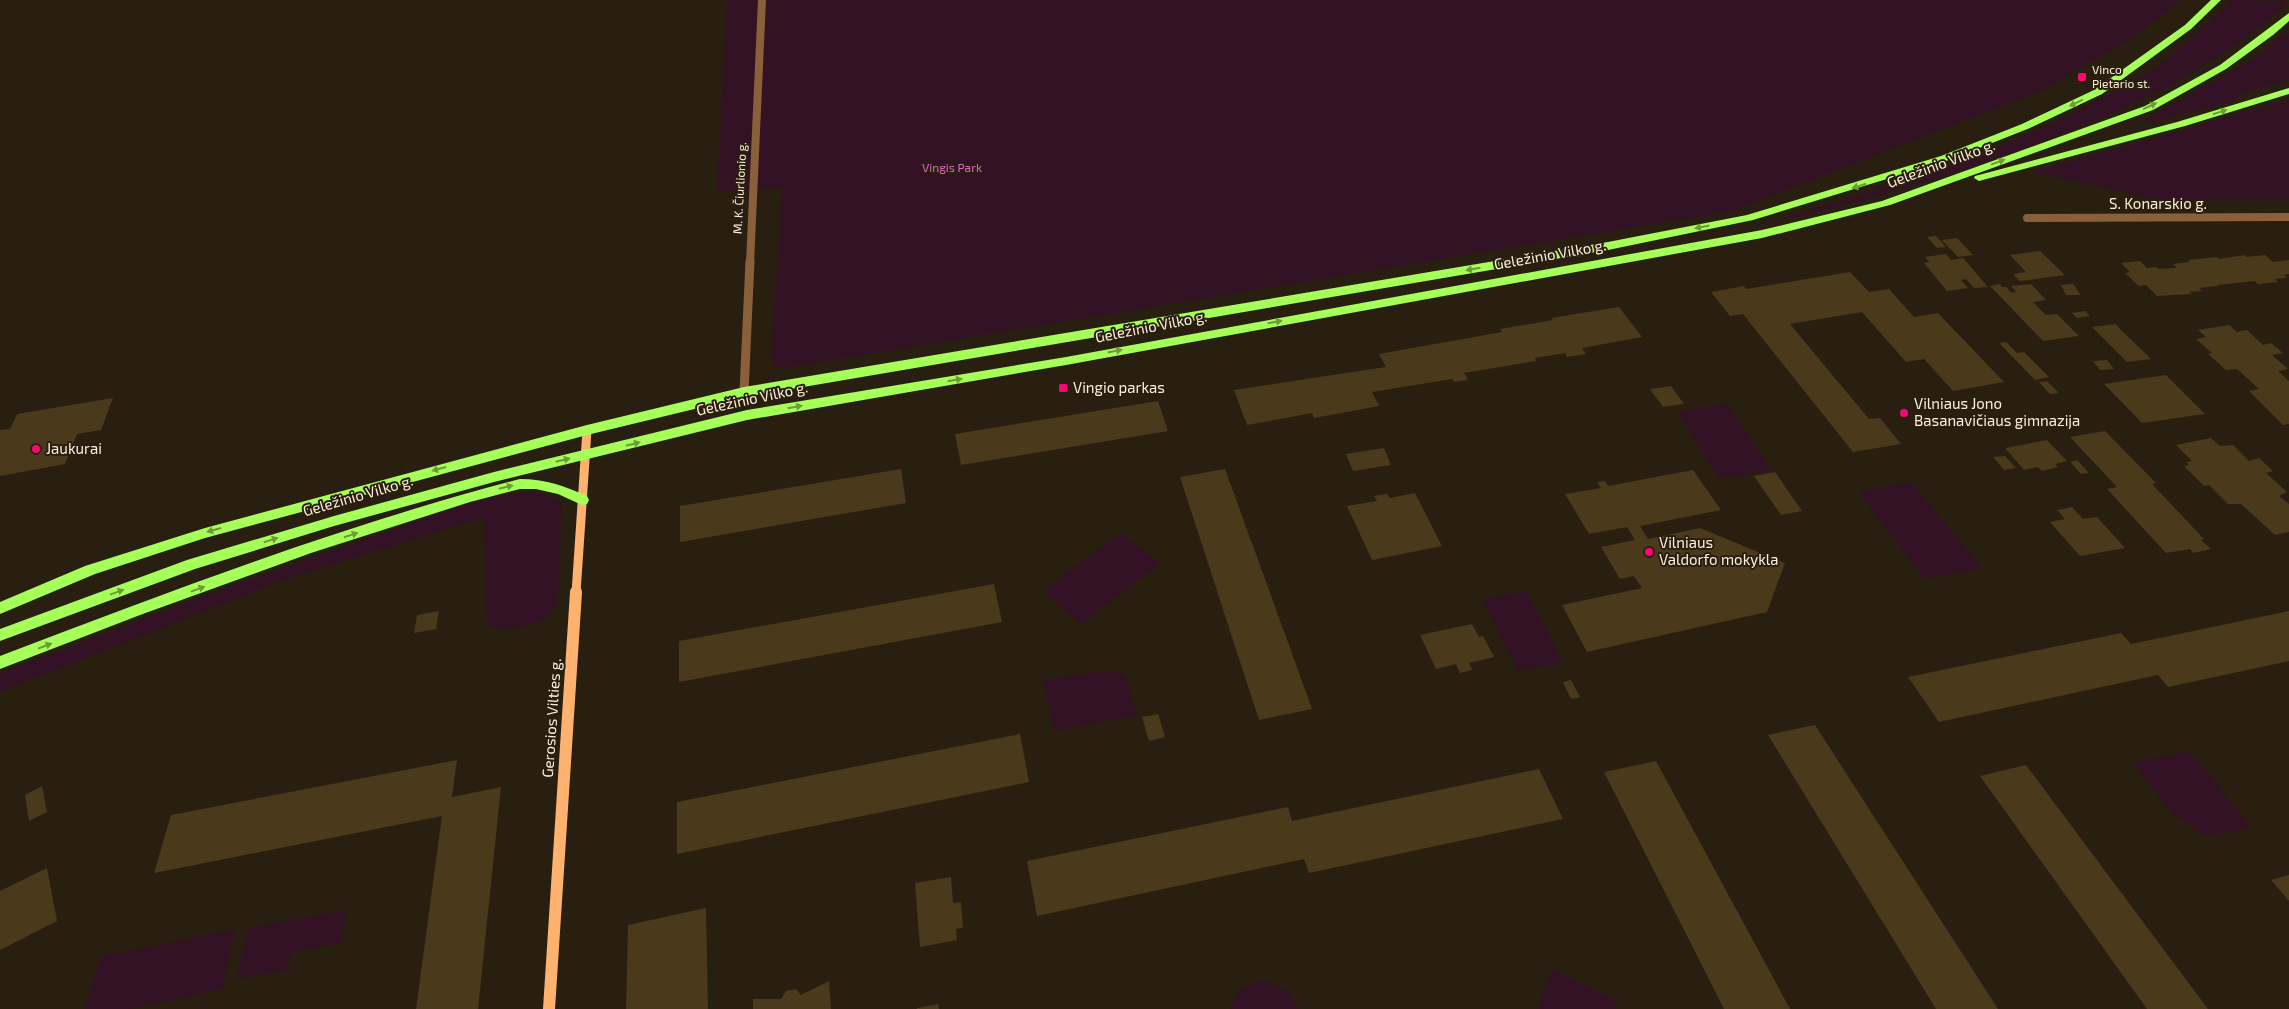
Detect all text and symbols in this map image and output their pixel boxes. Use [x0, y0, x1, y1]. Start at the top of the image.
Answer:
place label: Vinco Pietario st. [2092, 62, 2150, 90]
marker: Vinco Pietario st. [2076, 71, 2088, 83]
one-way arrow [2069, 99, 2083, 107]
one-way arrow [2143, 102, 2157, 110]
one-way arrow [2213, 107, 2228, 115]
street label: Geležinio Vilko g. [1884, 135, 1997, 191]
street label: M. K. Čiurlionio g. [730, 142, 748, 234]
one-way arrow [1991, 158, 2006, 166]
park label: Vingis Park [922, 160, 982, 174]
one-way arrow [1851, 182, 1866, 190]
street label: S. Konarskio g. [2109, 194, 2207, 212]
one-way arrow [1694, 224, 1710, 232]
street label: Geležinio Vilko g. [1492, 235, 1607, 273]
one-way arrow [1465, 265, 1481, 273]
street label: Geležinio Vilko g. [1093, 306, 1208, 346]
one-way arrow [1267, 317, 1283, 325]
one-way arrow [1108, 347, 1124, 355]
one-way arrow [948, 375, 964, 383]
street label: Geležinio Vilko g. [694, 377, 809, 419]
place label: Vingio parkas [1073, 378, 1165, 396]
marker: Vingio parkas [1057, 382, 1069, 394]
place label: Vilniaus Jono Basanavičiaus gimnazija [1914, 394, 2080, 430]
one-way arrow [787, 403, 803, 411]
marker: Vilniaus Jono Basanavičiaus gimnazija [1898, 407, 1910, 419]
place label: Jaukurai [46, 439, 102, 457]
one-way arrow [625, 439, 640, 447]
marker: Jaukurai [30, 443, 42, 455]
one-way arrow [555, 456, 571, 464]
one-way arrow [431, 465, 446, 473]
street label: Geležinio Vilko g. [301, 471, 415, 519]
one-way arrow [499, 483, 514, 491]
one-way arrow [207, 526, 222, 534]
one-way arrow [344, 531, 359, 539]
place label: Vilniaus Valdorfo mokykla [1659, 533, 1779, 568]
one-way arrow [264, 536, 279, 543]
marker: Vilniaus Valdorfo mokykla [1643, 546, 1655, 558]
one-way arrow [190, 585, 205, 592]
one-way arrow [110, 588, 125, 596]
one-way arrow [38, 642, 53, 649]
street label: Gerosios Vilties g. [538, 658, 564, 778]

